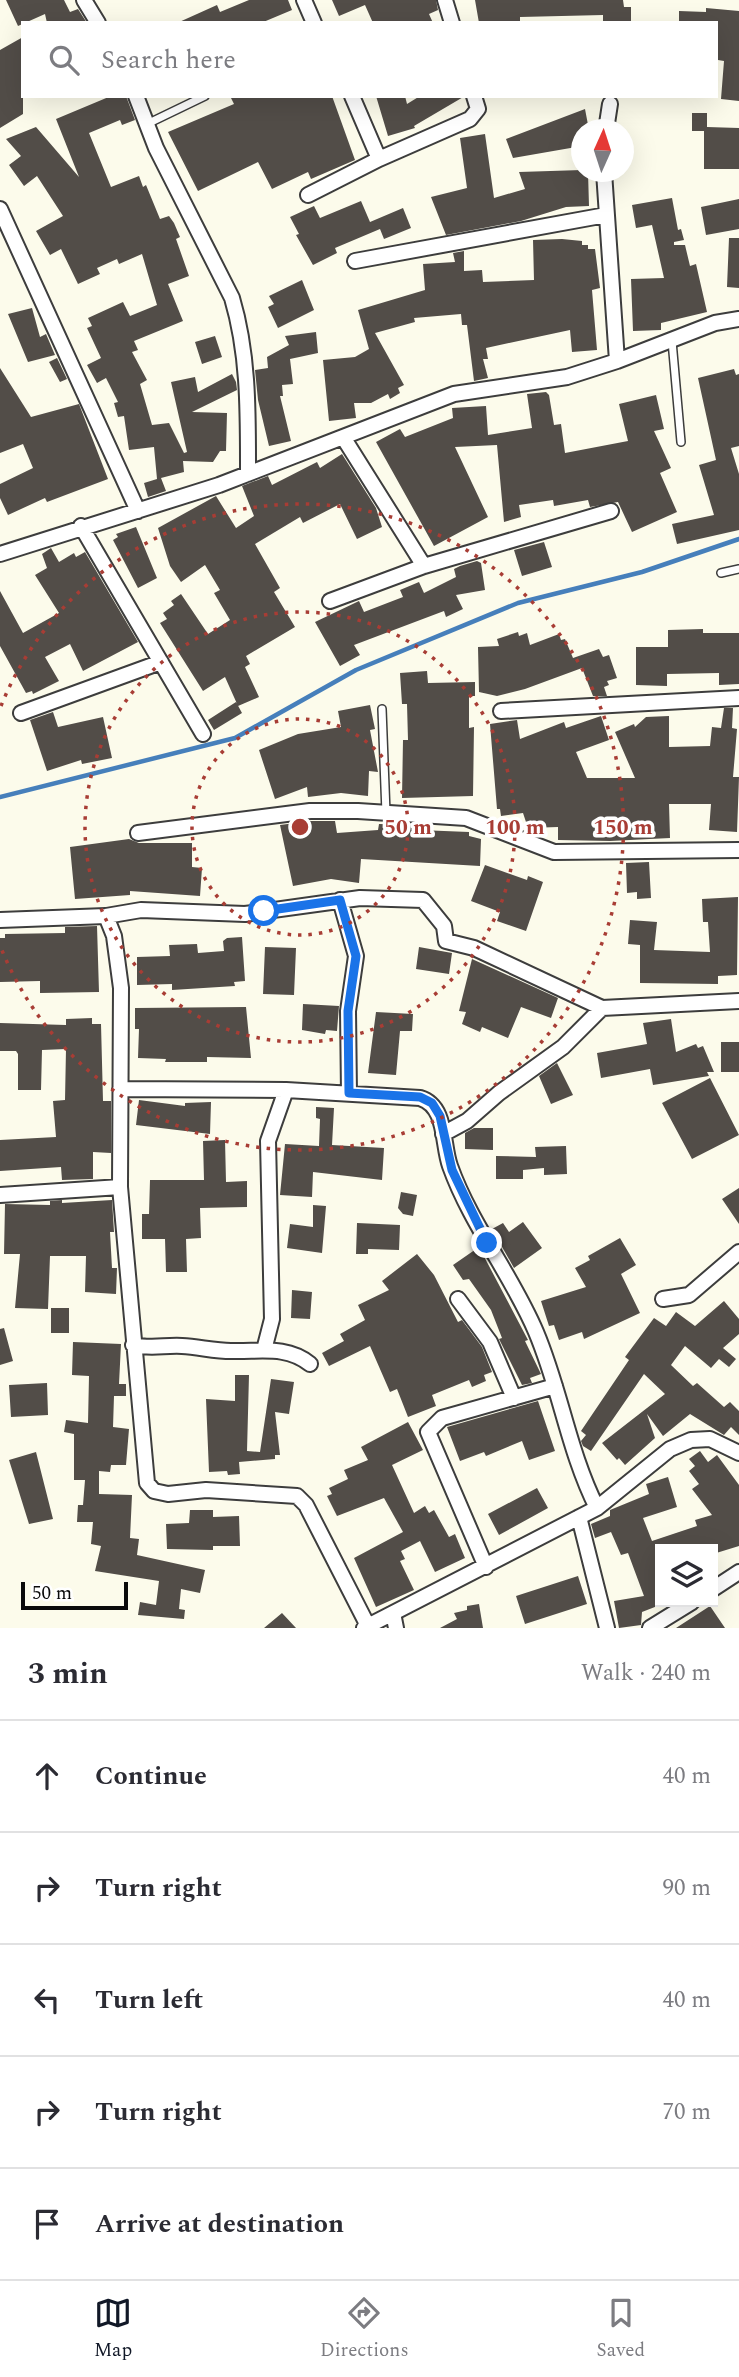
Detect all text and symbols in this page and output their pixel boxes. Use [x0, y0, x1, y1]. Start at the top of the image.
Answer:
search box [21, 21, 718, 98]
text: Search here [101, 40, 236, 80]
icon: search [45, 41, 83, 79]
north arrow [571, 119, 634, 182]
text: 50 m [384, 812, 432, 844]
text: 100 m [485, 812, 545, 844]
text: 150 m [593, 812, 653, 844]
centre of rings [288, 815, 312, 839]
route start [248, 895, 279, 926]
route end [471, 1227, 502, 1258]
map controls [655, 1544, 718, 1607]
button: layers [655, 1544, 718, 1607]
scale bar [21, 1579, 128, 1611]
text: 50 m [32, 1579, 72, 1608]
text: 3 min [28, 1651, 108, 1697]
text: Walk · 240 m [581, 1656, 711, 1691]
text: Continue [95, 1756, 207, 1796]
icon: ahead [28, 1757, 66, 1795]
text: 40 m [662, 1759, 711, 1794]
text: Turn right [95, 1868, 222, 1908]
icon: right [28, 1869, 66, 1907]
text: 90 m [662, 1871, 711, 1906]
text: Turn left [95, 1980, 203, 2020]
icon: left [28, 1981, 66, 2019]
text: 40 m [662, 1983, 711, 2018]
text: Turn right [95, 2092, 222, 2132]
icon: right [28, 2093, 66, 2131]
text: 70 m [662, 2095, 711, 2130]
text: Arrive at destination [95, 2204, 344, 2244]
icon: arrive [28, 2205, 66, 2243]
tab: Map [94, 2294, 132, 2365]
tab: Directions [320, 2294, 409, 2365]
tab: Saved [596, 2294, 645, 2365]

